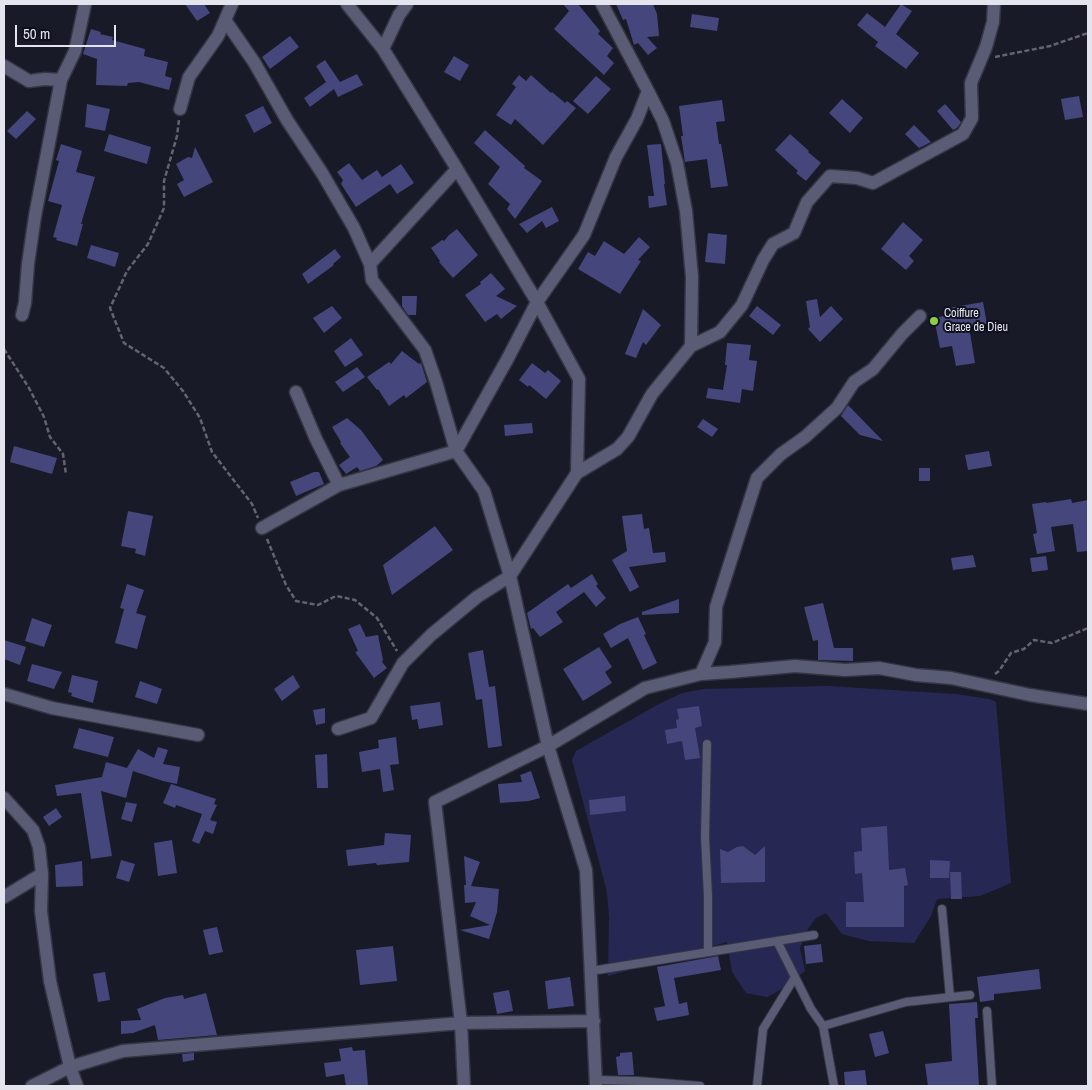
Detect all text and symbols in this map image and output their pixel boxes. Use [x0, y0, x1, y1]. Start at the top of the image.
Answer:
scale bar [18, 15, 119, 47]
text: 50 m [23, 23, 50, 44]
place label: Coiffure Grace de Dieu [944, 307, 1008, 335]
marker: Coiffure Grace de Dieu [928, 315, 940, 327]

